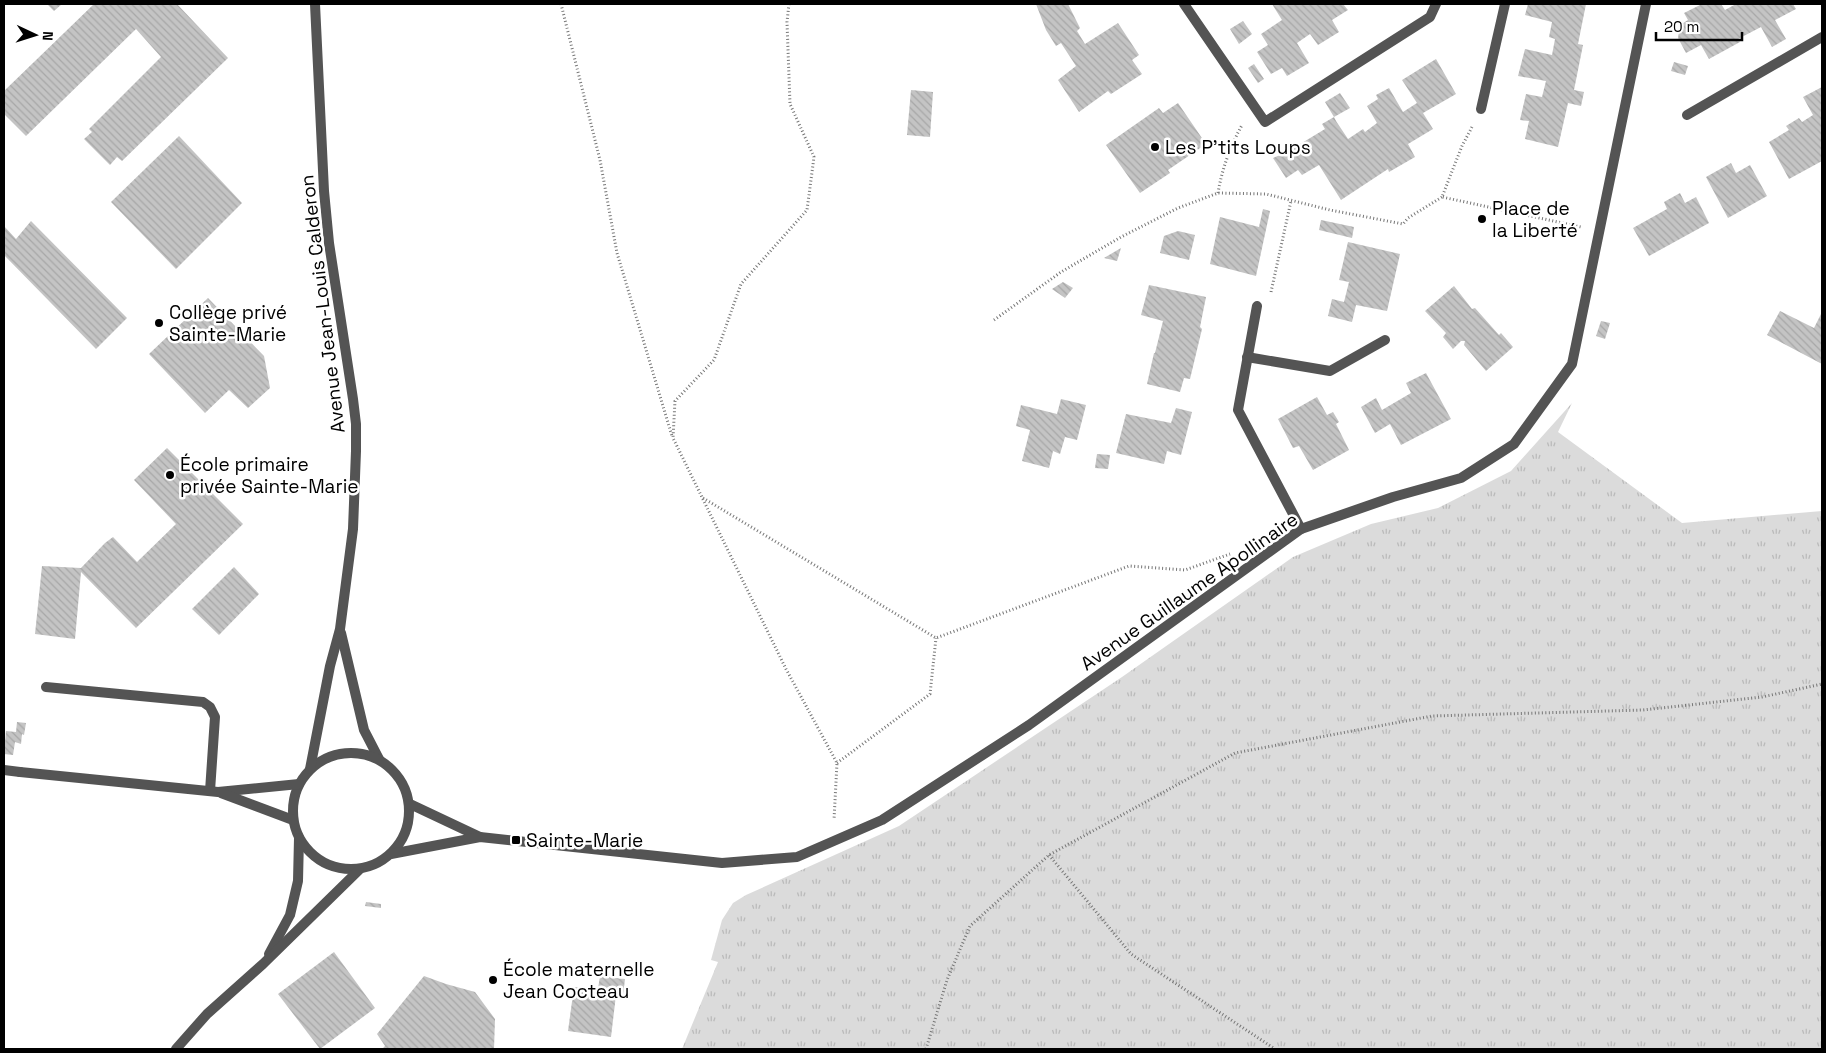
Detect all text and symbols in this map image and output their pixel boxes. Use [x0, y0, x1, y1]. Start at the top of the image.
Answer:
north arrow [10, 10, 60, 60]
scale bar [1656, 10, 1742, 42]
text: 20 m [1664, 17, 1699, 36]
text: N [39, 31, 57, 41]
place label: Les P'tits Loups [1165, 135, 1311, 160]
marker: Les P'tits Loups [1149, 141, 1161, 153]
street label: Avenue Jean-Louis Calderon [294, 173, 351, 434]
place label: Place de la Liberté [1492, 196, 1578, 243]
marker: Place de la Liberté [1476, 213, 1488, 225]
place label: Collège privé Sainte-Marie [169, 300, 287, 347]
marker: Collège privé Sainte-Marie [153, 317, 165, 329]
place label: École primaire privée Sainte-Marie [180, 452, 359, 499]
marker: École primaire privée Sainte-Marie [164, 469, 176, 481]
street label: Avenue Guillaume Apollinaire [1076, 507, 1303, 676]
place label: Sainte-Marie [526, 828, 643, 853]
marker: Sainte-Marie [510, 834, 522, 846]
place label: École maternelle Jean Cocteau [503, 957, 655, 1004]
marker: École maternelle Jean Cocteau [487, 974, 499, 986]

